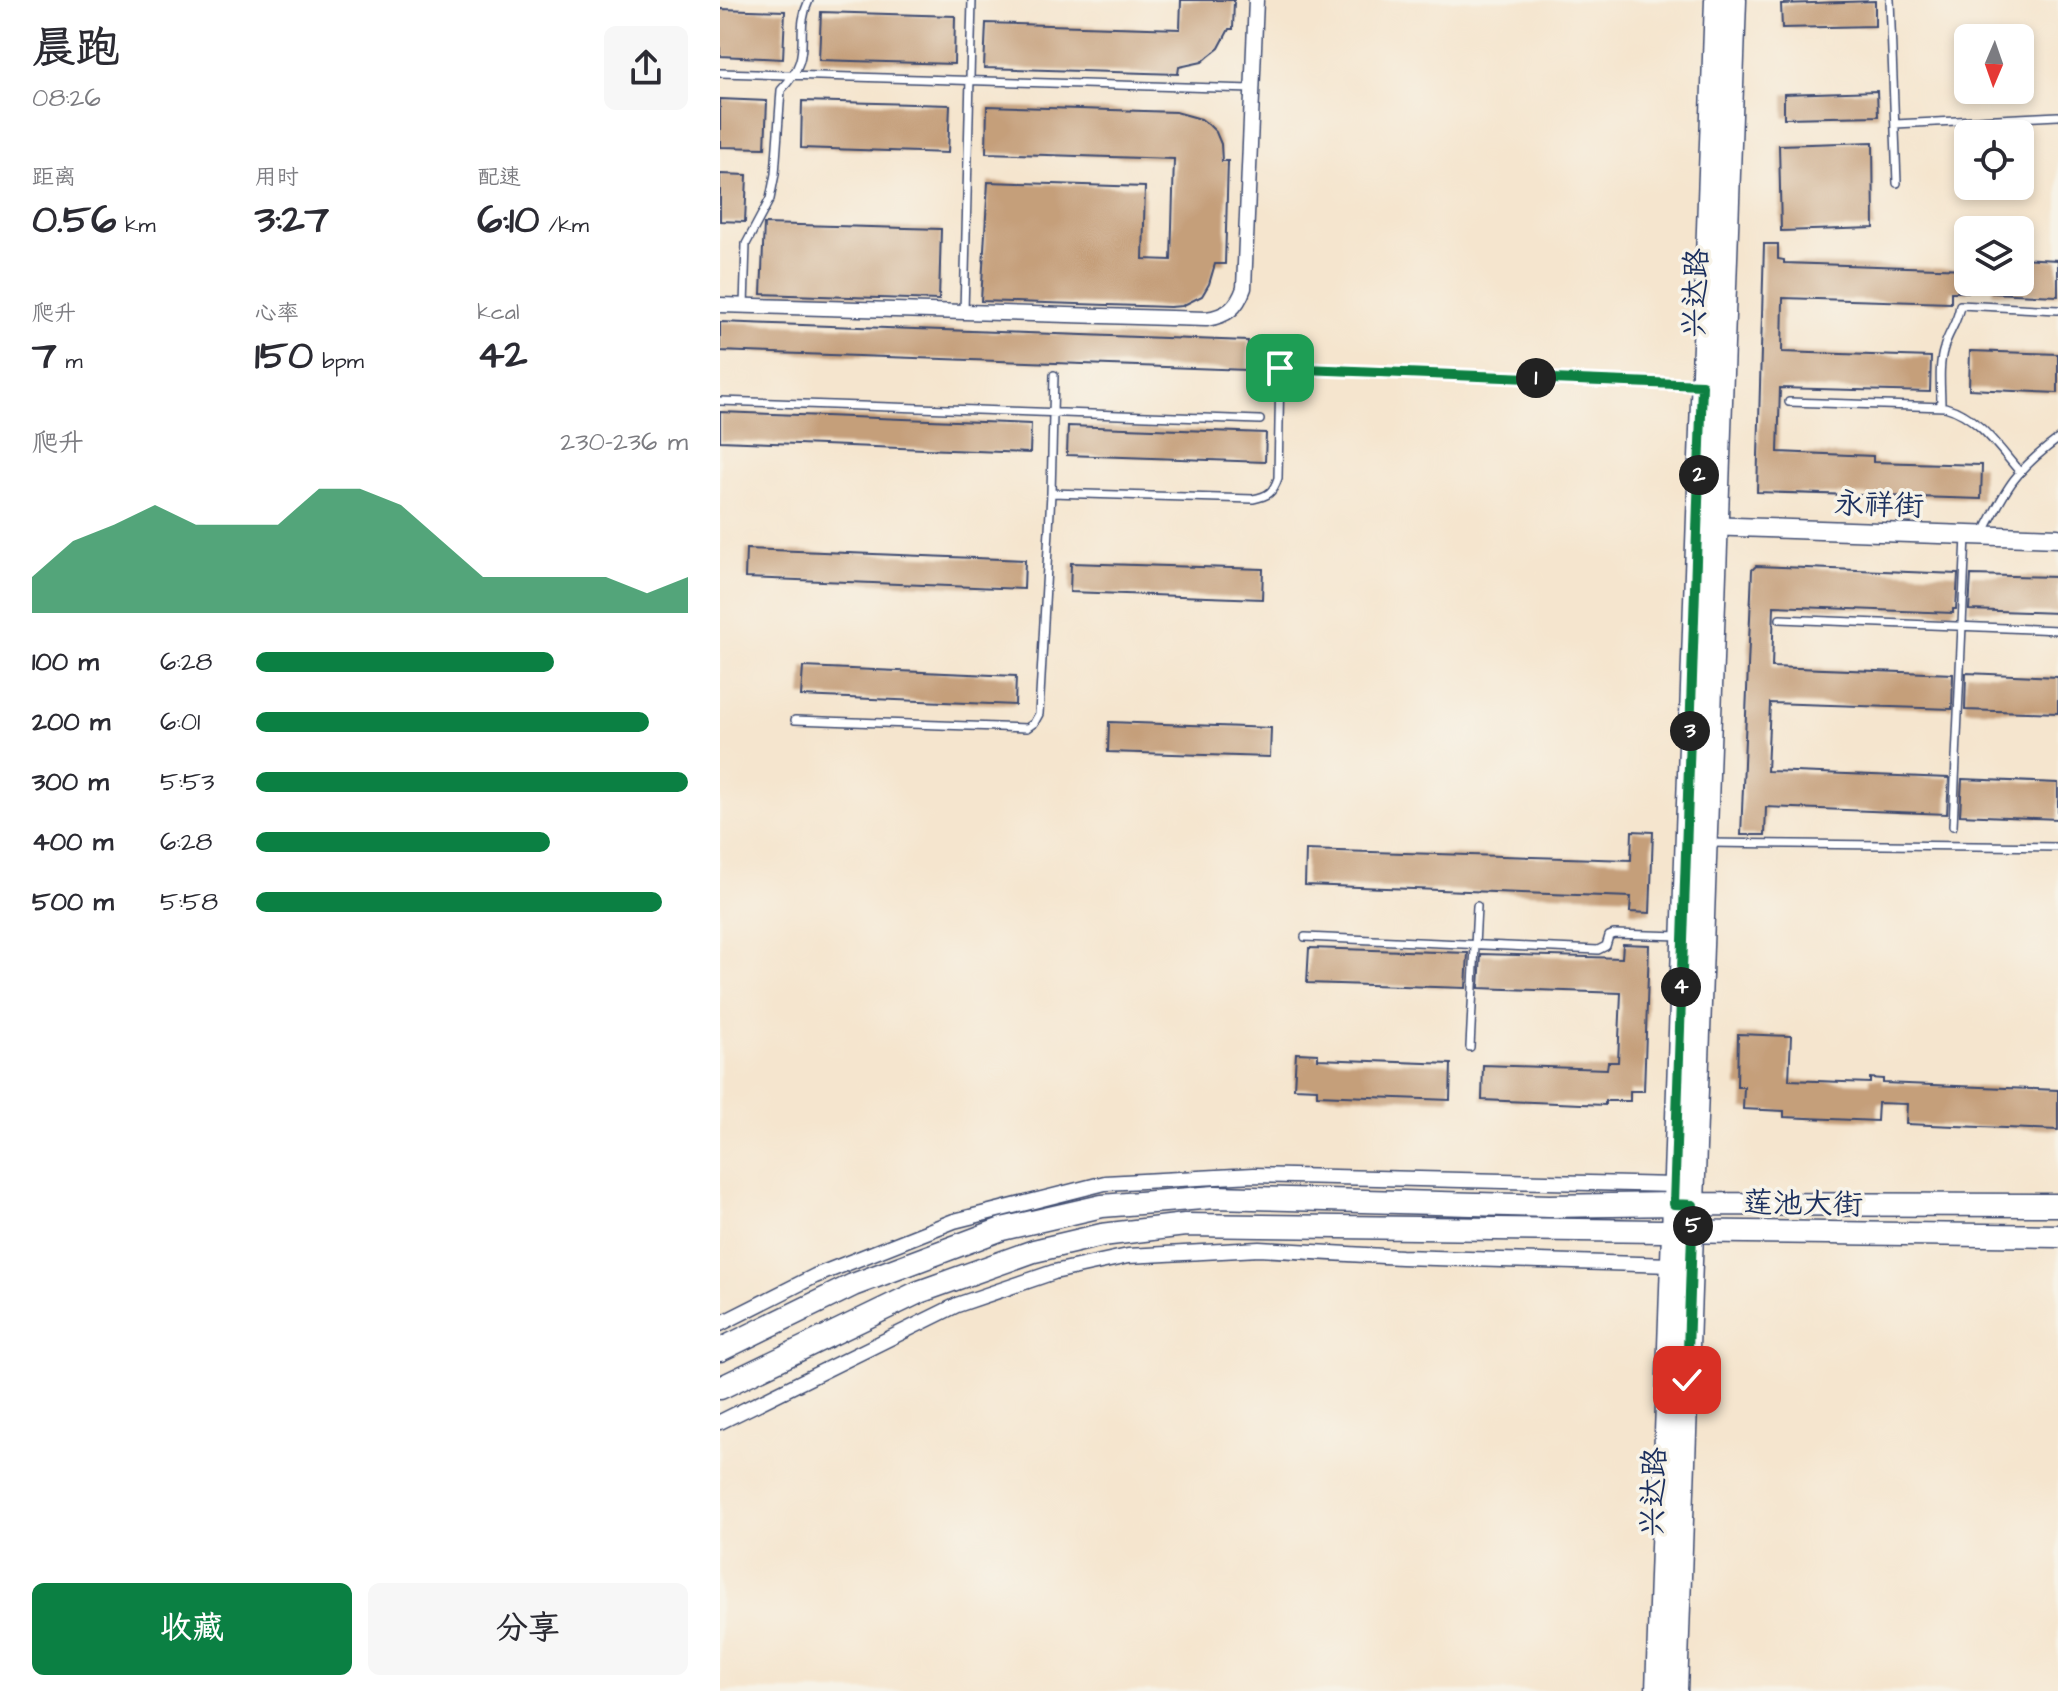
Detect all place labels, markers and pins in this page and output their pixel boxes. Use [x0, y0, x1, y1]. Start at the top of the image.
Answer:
pin [1246, 334, 1314, 402]
pin: 1 [1516, 358, 1556, 398]
pin: 2 [1679, 455, 1719, 495]
pin: 3 [1670, 711, 1710, 751]
pin: 4 [1661, 967, 1701, 1007]
pin: 5 [1673, 1206, 1713, 1246]
pin [1653, 1346, 1721, 1414]

